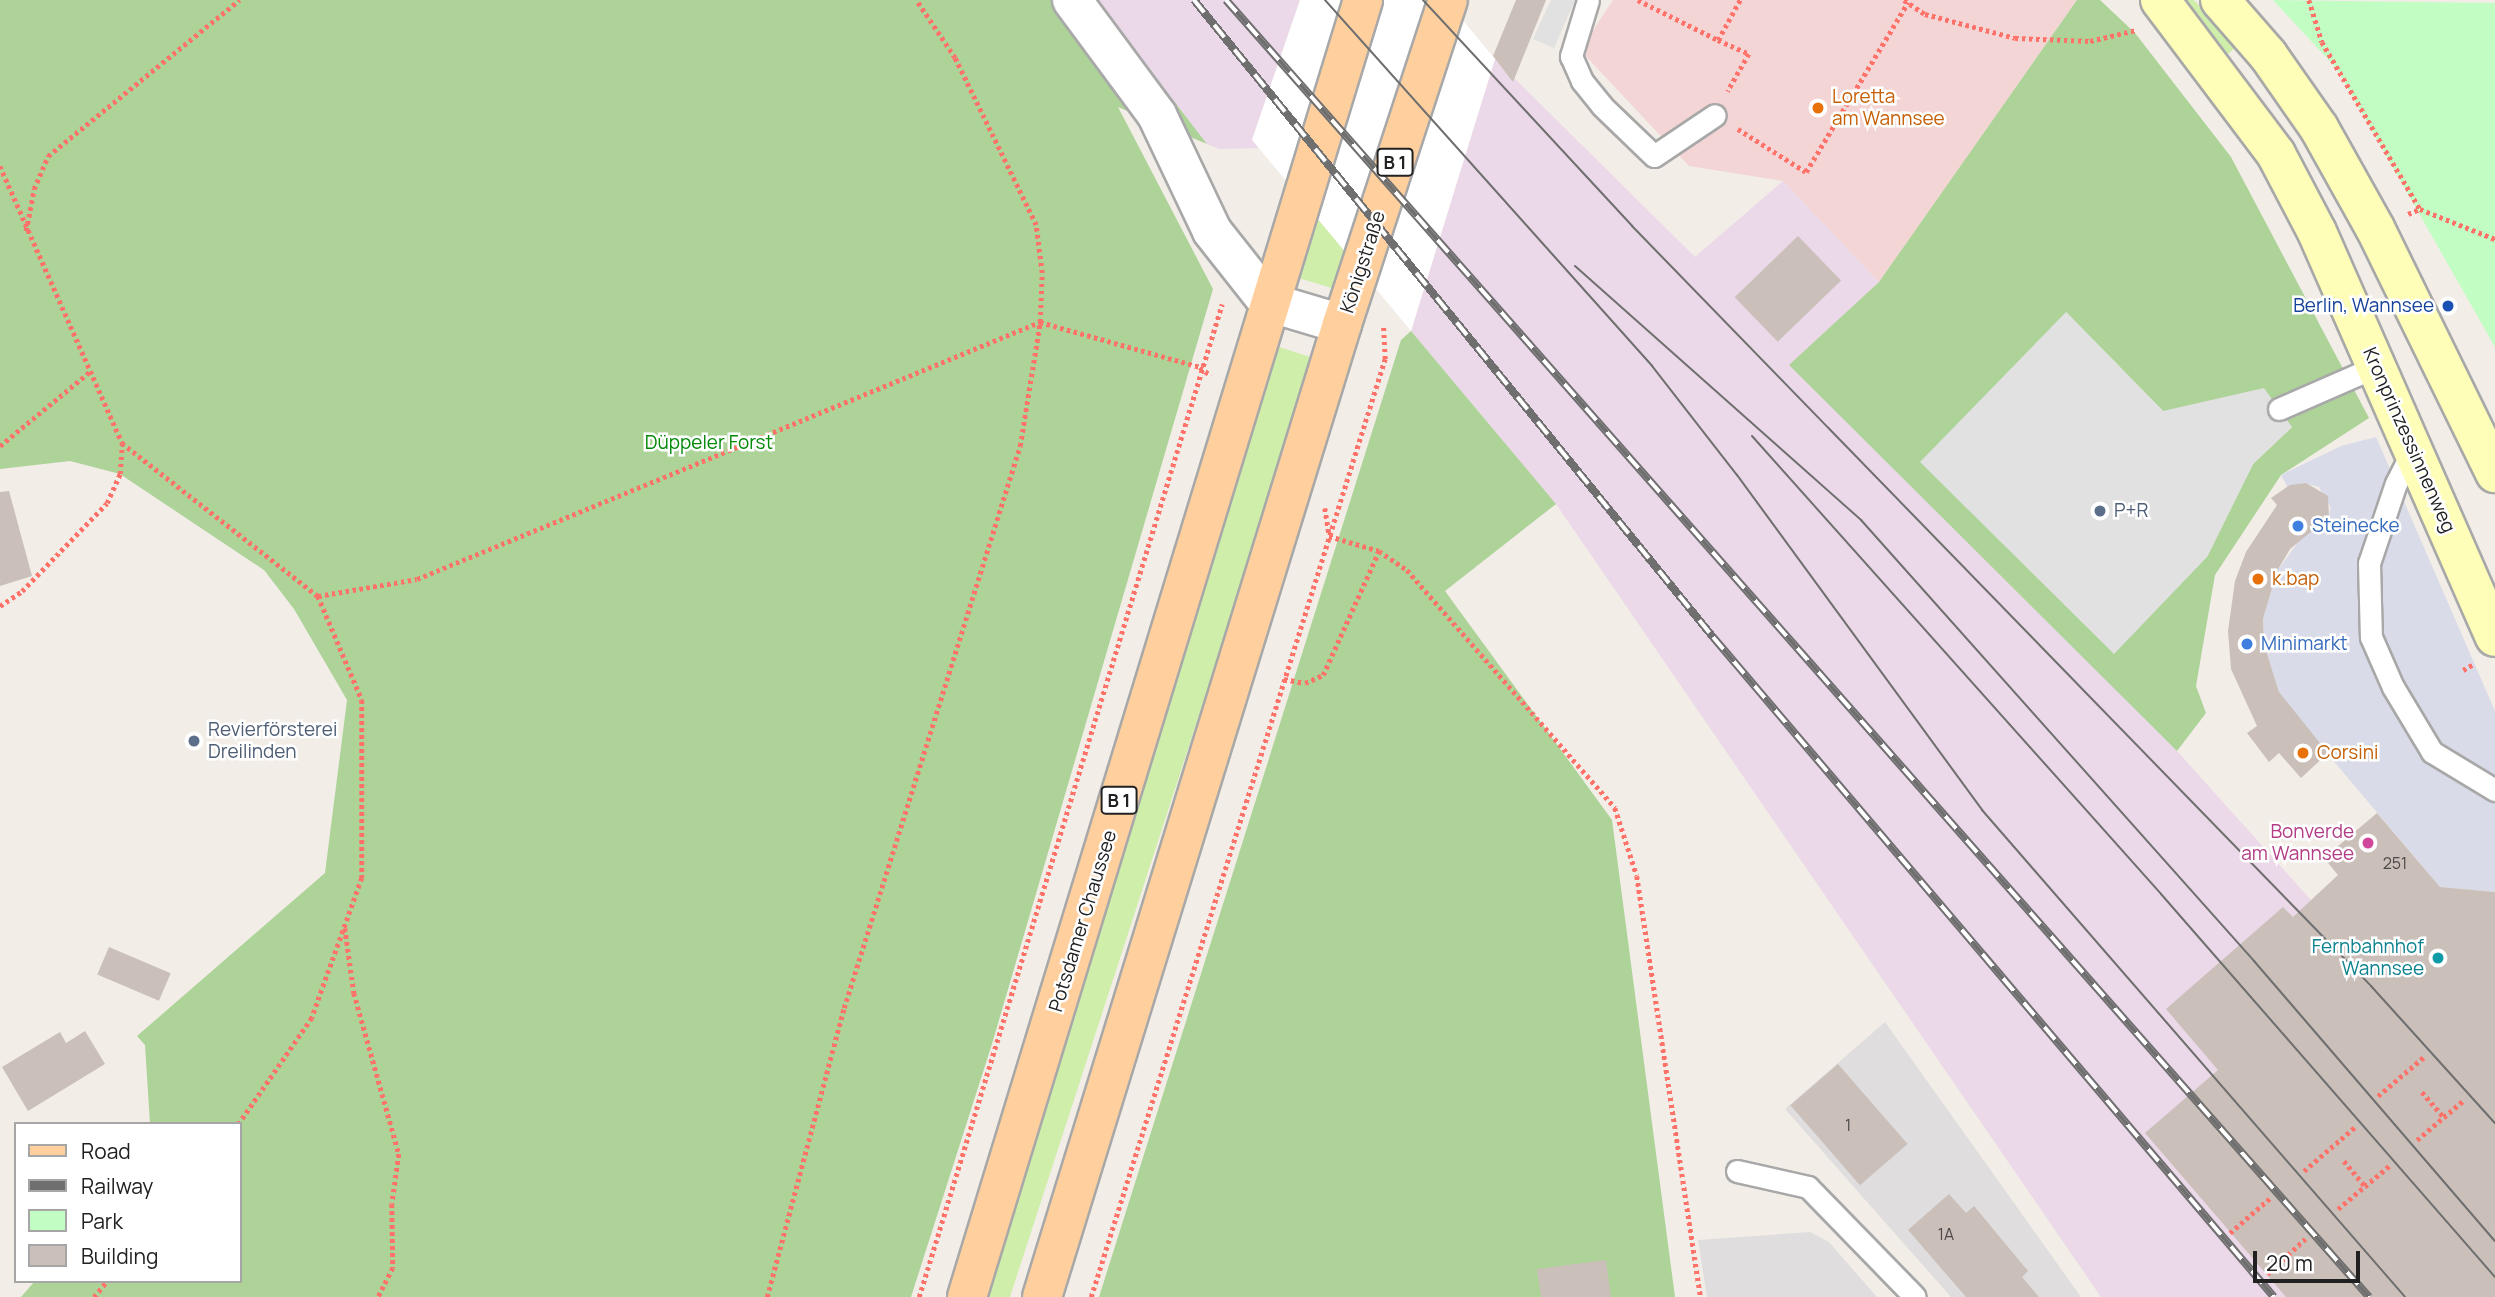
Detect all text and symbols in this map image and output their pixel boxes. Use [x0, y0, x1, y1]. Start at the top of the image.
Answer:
place label: Loretta am Wannsee [1832, 86, 1945, 130]
marker: Loretta am Wannsee [1810, 100, 1826, 116]
road number: B 1 [1376, 148, 1414, 176]
street label: Königstraße [1336, 208, 1390, 316]
place label: Berlin, Wannsee [2293, 295, 2434, 317]
marker: Berlin, Wannsee [2440, 298, 2456, 314]
street label: Kronprinzessinnenweg [2358, 344, 2460, 536]
park label: Düppeler Forst [645, 432, 773, 454]
place label: P+R [2114, 500, 2148, 522]
marker: P+R [2092, 503, 2108, 519]
place label: Steinecke [2312, 515, 2400, 537]
marker: Steinecke [2290, 518, 2306, 534]
place label: k.bap [2272, 568, 2319, 590]
marker: k.bap [2250, 571, 2266, 587]
place label: Minimarkt [2261, 633, 2348, 655]
marker: Minimarkt [2239, 636, 2255, 652]
place label: Revierförsterei Dreilinden [208, 719, 337, 763]
marker: Revierförsterei Dreilinden [186, 733, 202, 749]
place label: Corsini [2317, 742, 2378, 764]
marker: Corsini [2295, 745, 2311, 761]
road number: B 1 [1100, 786, 1138, 814]
place label: Bonverde am Wannsee [2241, 821, 2354, 865]
street label: Potsdamer Chaussee [1045, 827, 1121, 1015]
marker: Bonverde am Wannsee [2360, 835, 2376, 851]
house number: 251 [2383, 853, 2407, 873]
place label: Fernbahnhof Wannsee [2312, 936, 2424, 980]
marker: Fernbahnhof Wannsee [2430, 950, 2446, 966]
house number: 1 [1845, 1115, 1851, 1135]
legend [14, 1122, 242, 1283]
text: Road [81, 1137, 131, 1165]
text: Railway [81, 1172, 153, 1200]
text: Park [81, 1207, 123, 1235]
house number: 1A [1938, 1224, 1954, 1244]
scale bar [2257, 1238, 2364, 1282]
text: Building [81, 1242, 158, 1270]
text: 20 m [2266, 1249, 2313, 1277]

